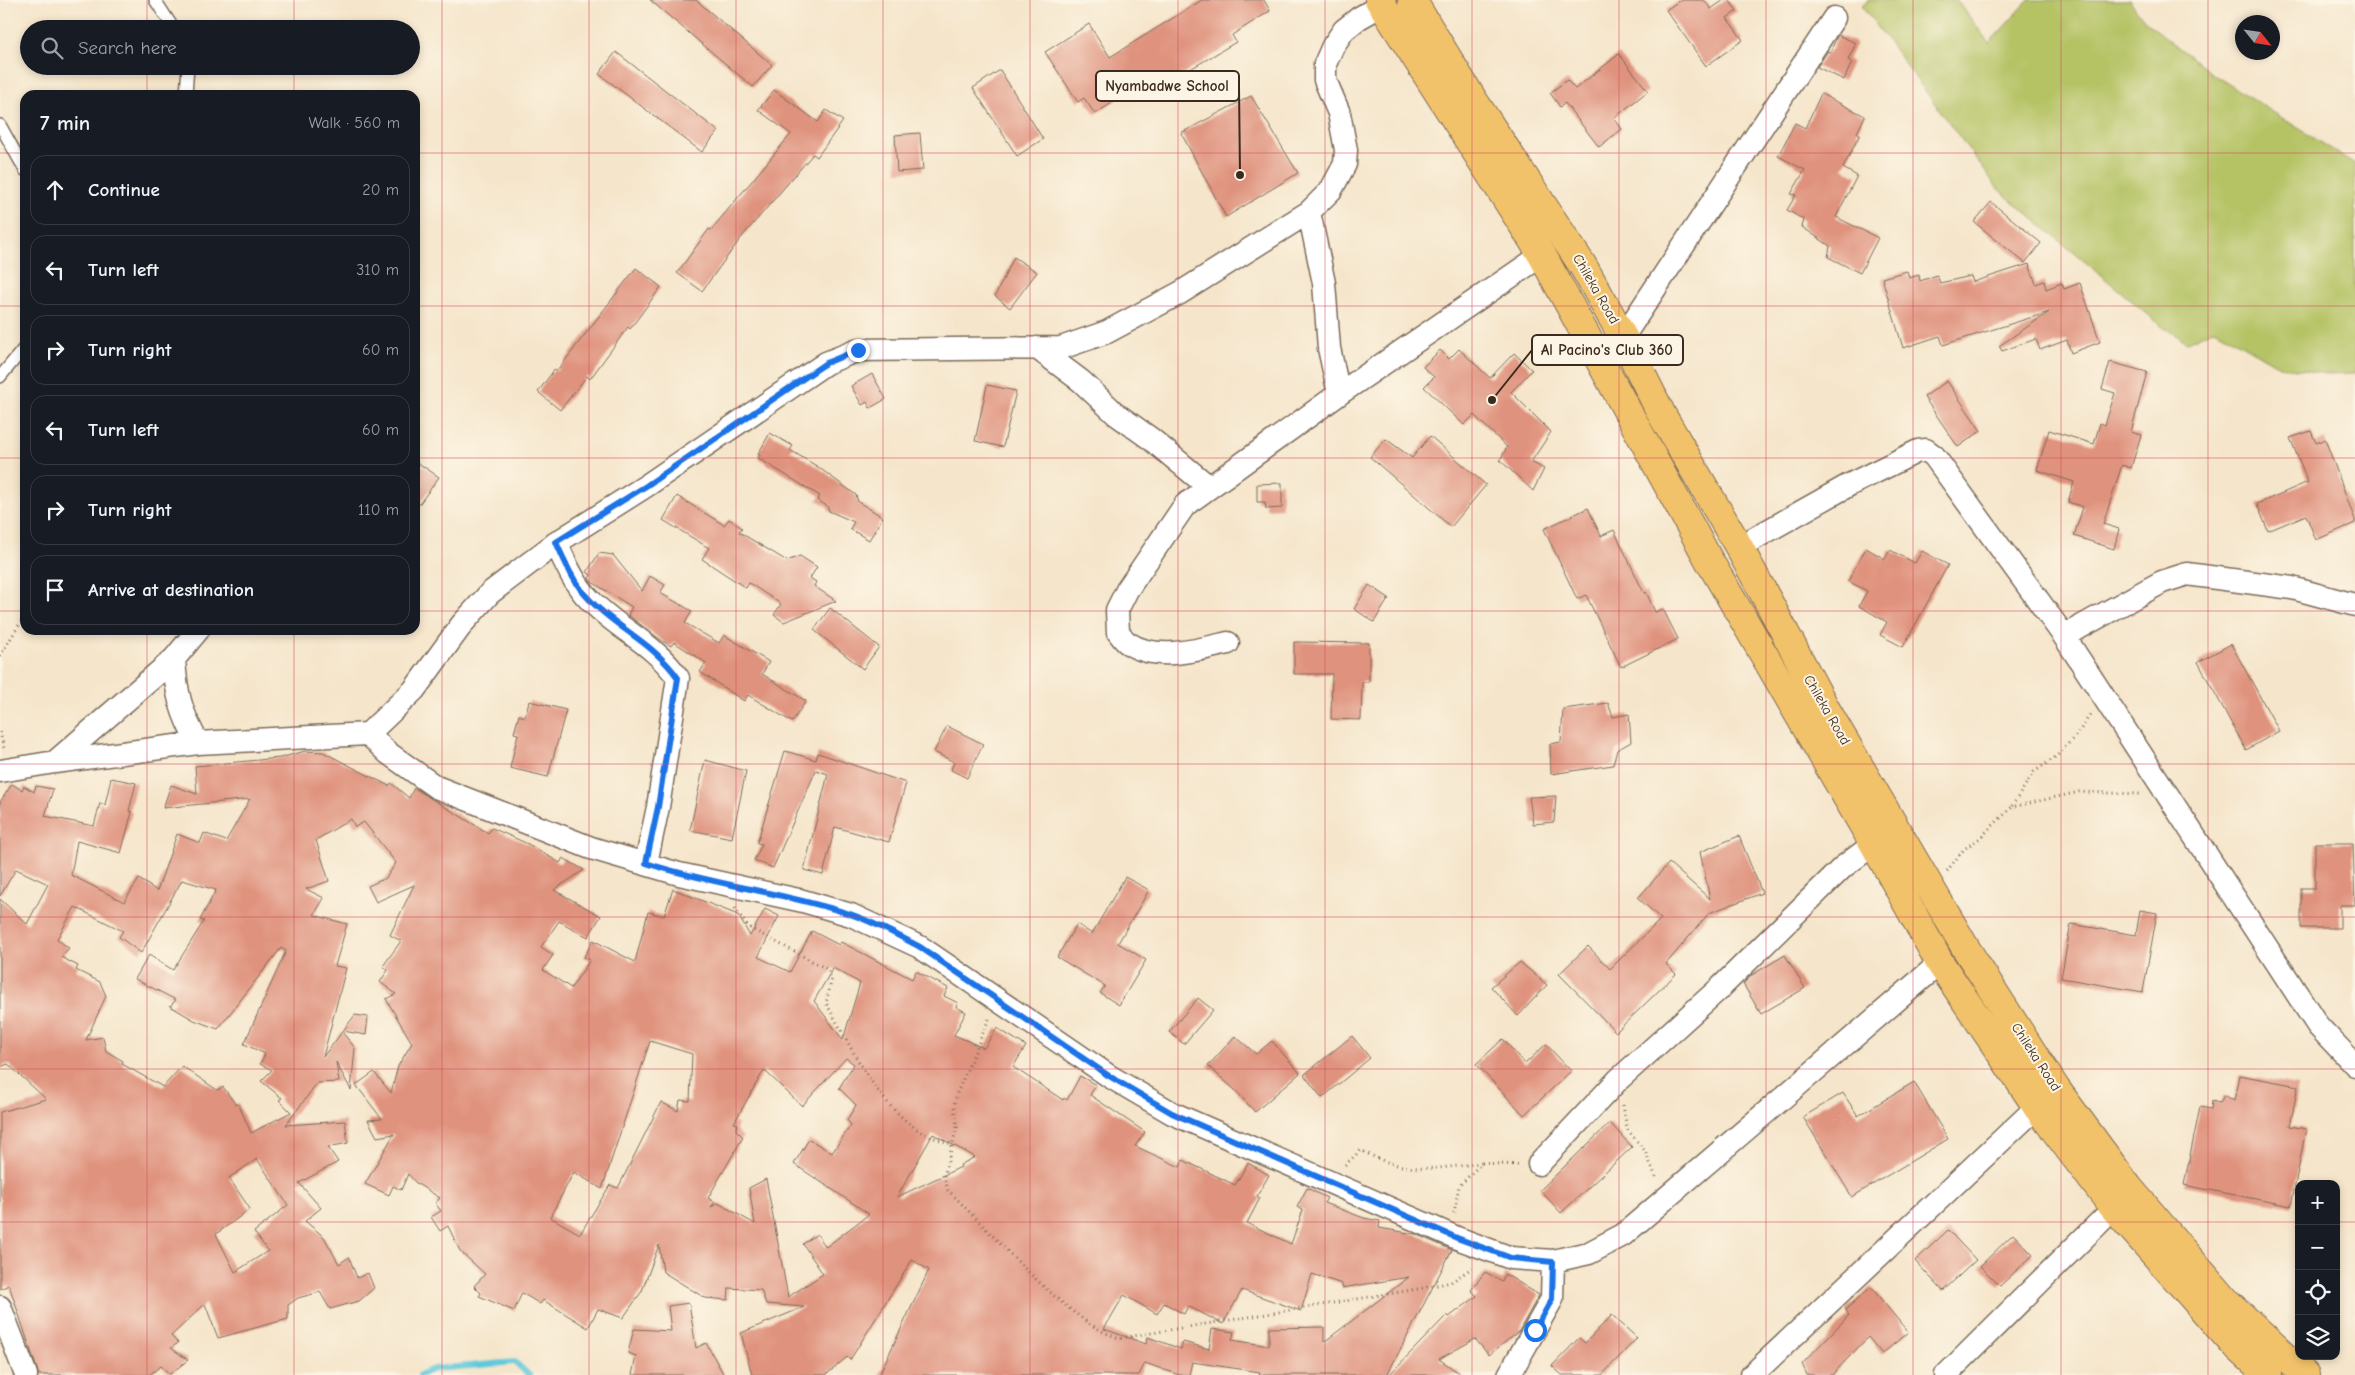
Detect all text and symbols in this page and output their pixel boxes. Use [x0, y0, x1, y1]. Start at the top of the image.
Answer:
north arrow [2235, 15, 2280, 60]
search box [20, 20, 420, 75]
icon: search [38, 34, 66, 62]
text: Search here [78, 37, 177, 59]
callout: Nyambadwe School [1096, 71, 1239, 101]
text: Nyambadwe School [1105, 77, 1229, 95]
text: 7 min [40, 111, 90, 135]
text: Walk · 560 m [309, 114, 400, 132]
icon: ahead [41, 176, 69, 204]
text: Continue [88, 179, 160, 201]
text: 20 m [362, 181, 399, 199]
street label: Chileka Road [1569, 251, 1623, 327]
icon: left [41, 256, 69, 284]
text: Turn left [88, 259, 159, 281]
text: 310 m [356, 261, 399, 279]
callout: Al Pacino's Club 360 [1532, 335, 1683, 365]
icon: right [41, 336, 69, 364]
text: Turn right [88, 339, 172, 361]
route end [847, 339, 870, 362]
text: 60 m [362, 341, 399, 359]
text: Al Pacino's Club 360 [1541, 341, 1673, 359]
icon: left [41, 416, 69, 444]
text: Turn left [88, 419, 159, 441]
text: 60 m [362, 421, 399, 439]
icon: right [41, 496, 69, 524]
text: Turn right [88, 499, 172, 521]
text: 110 m [358, 501, 399, 519]
icon: arrive [41, 576, 69, 604]
text: Arrive at destination [88, 579, 254, 601]
street label: Chileka Road [1800, 672, 1854, 748]
street label: Chileka Road [2008, 1020, 2064, 1094]
map controls [2295, 1180, 2340, 1360]
button: + [2295, 1180, 2340, 1225]
button: − [2295, 1225, 2340, 1270]
button: locate [2295, 1270, 2340, 1315]
button: layers [2295, 1315, 2340, 1360]
route start [1524, 1319, 1547, 1342]

